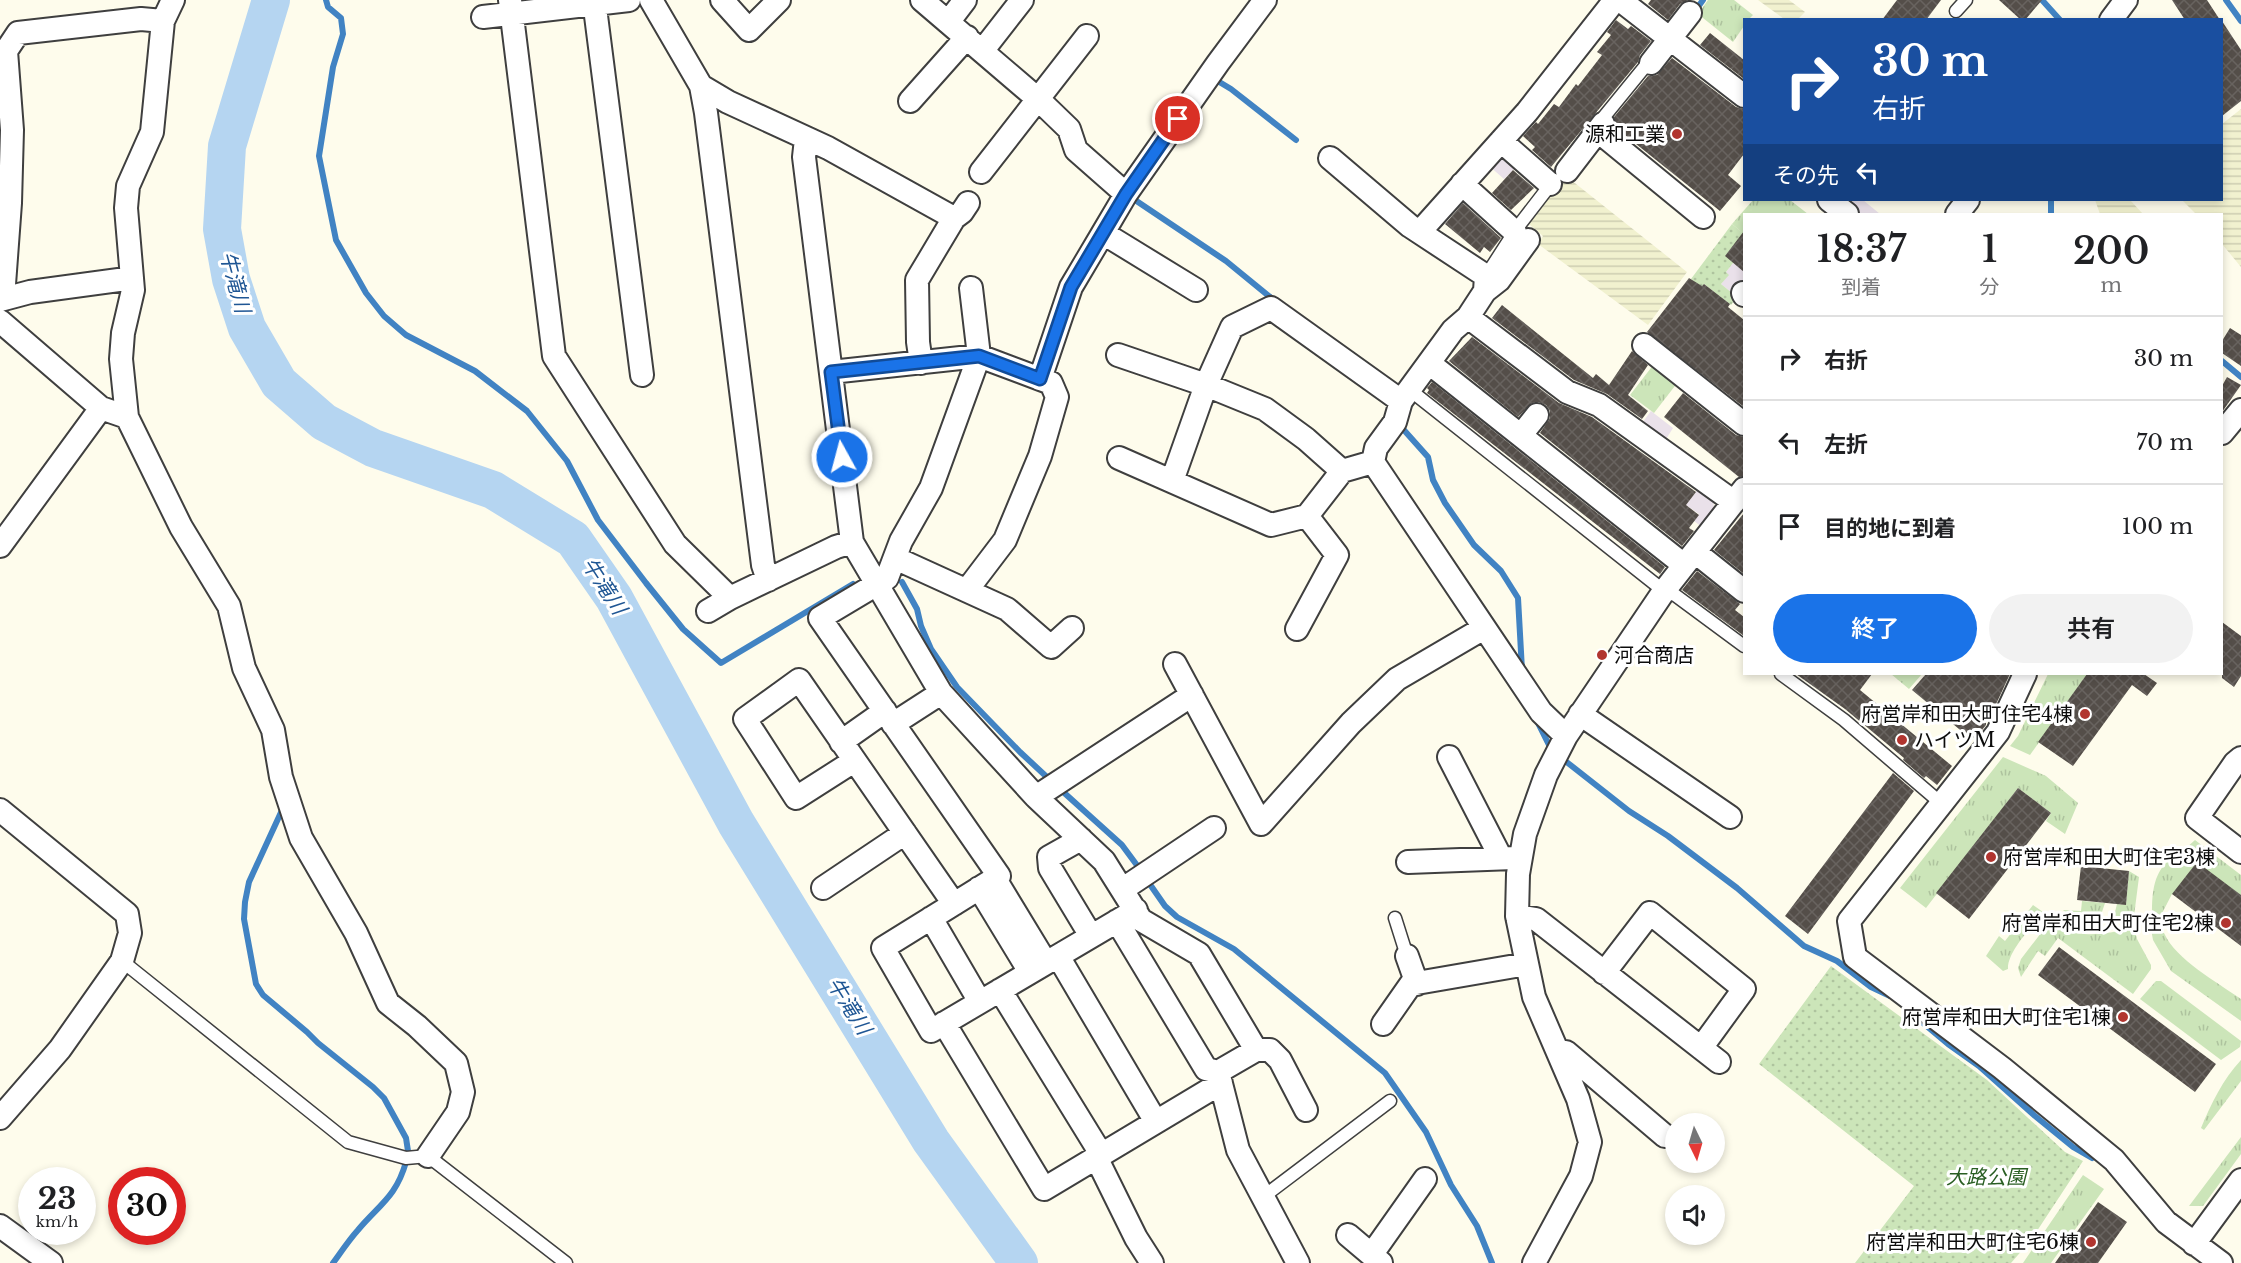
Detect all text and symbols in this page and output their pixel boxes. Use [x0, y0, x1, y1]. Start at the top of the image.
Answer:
text: 30 m [1872, 35, 1988, 87]
icon: right [1773, 42, 1851, 120]
text: 右折 [1872, 92, 1926, 125]
pin [1152, 93, 1203, 144]
icon: arrive [1161, 102, 1194, 135]
place label: 源和工業 [1585, 122, 1665, 146]
marker: 源和工業 [1670, 127, 1684, 141]
icon: left [1851, 156, 1884, 189]
text: その先 [1773, 162, 1839, 189]
text: 18:37 [1816, 227, 1906, 272]
text: 1 [1982, 227, 1998, 272]
text: 200 [2073, 229, 2150, 274]
water label: 牛滝川 [214, 248, 256, 318]
text: m [2101, 273, 2122, 297]
text: 到着 [1841, 275, 1881, 299]
text: 分 [1980, 275, 2000, 299]
icon: right [1773, 342, 1806, 375]
text: 30 m [2134, 345, 2193, 372]
text: 右折 [1824, 347, 1868, 374]
position arrow [810, 425, 874, 489]
icon: left [1773, 426, 1806, 459]
text: 70 m [2136, 429, 2193, 456]
text: 左折 [1824, 431, 1868, 458]
icon: arrive [1773, 510, 1806, 543]
text: 100 m [2122, 513, 2193, 540]
text: 目的地に到着 [1824, 515, 1956, 542]
water label: 牛滝川 [576, 553, 633, 621]
button: 終了 [1773, 594, 1977, 663]
button: 共有 [1989, 594, 2193, 663]
place label: 河合商店 [1614, 643, 1694, 667]
marker: 河合商店 [1595, 648, 1609, 662]
place label: 府営岸和田大町住宅4棟 [1861, 702, 2073, 726]
marker: 府営岸和田大町住宅4棟 [2078, 707, 2092, 721]
place label: ハイツM [1914, 728, 1995, 752]
marker: ハイツM [1895, 733, 1909, 747]
place label: 府営岸和田大町住宅3棟 [2003, 845, 2215, 869]
marker: 府営岸和田大町住宅3棟 [1984, 850, 1998, 864]
place label: 府営岸和田大町住宅2棟 [2002, 911, 2214, 935]
marker: 府営岸和田大町住宅2棟 [2219, 916, 2233, 930]
water label: 牛滝川 [821, 972, 878, 1041]
place label: 府営岸和田大町住宅1棟 [1902, 1005, 2111, 1029]
marker: 府営岸和田大町住宅1棟 [2116, 1010, 2130, 1024]
north arrow [1665, 1113, 1725, 1173]
map controls [1665, 1113, 1725, 1245]
park label: 大路公園 [1946, 1165, 2029, 1189]
speed limit sign: 30 [108, 1167, 186, 1245]
text: 23 [38, 1180, 76, 1217]
button: sound [1665, 1185, 1725, 1245]
text: km/h [36, 1212, 78, 1231]
place label: 府営岸和田大町住宅6棟 [1866, 1230, 2079, 1254]
marker: 府営岸和田大町住宅6棟 [2084, 1235, 2098, 1249]

